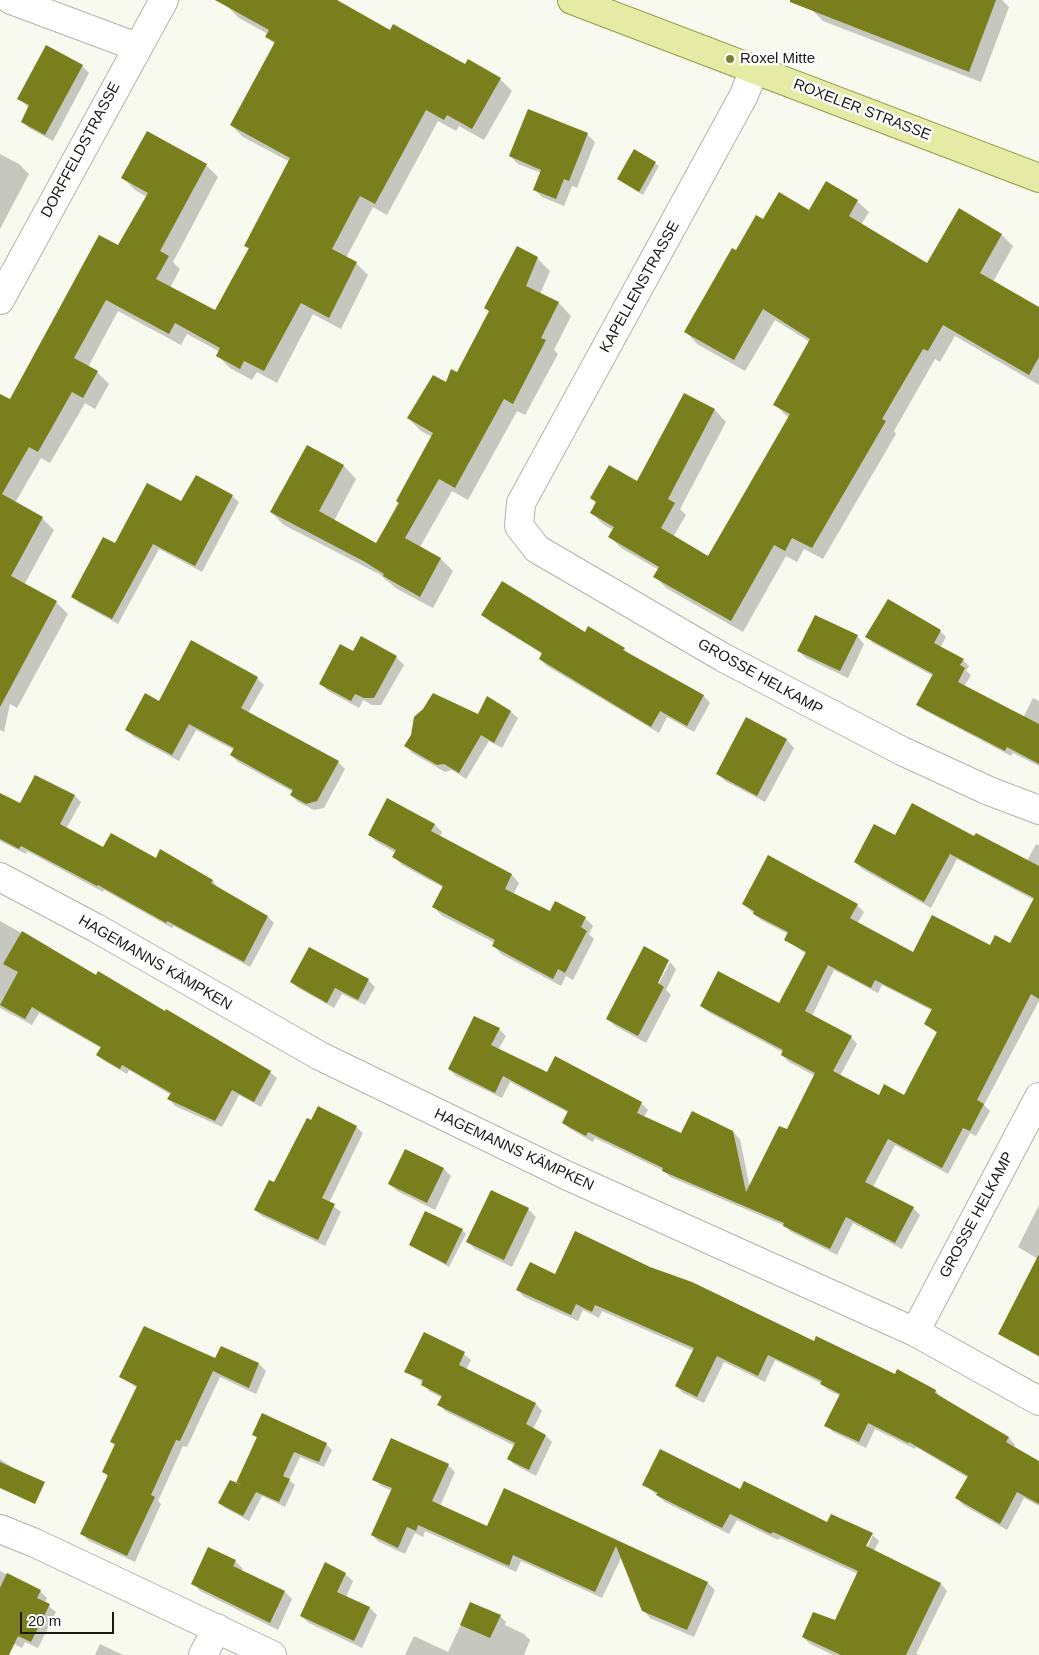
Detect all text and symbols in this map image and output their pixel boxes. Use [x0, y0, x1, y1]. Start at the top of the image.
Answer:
place label: Roxel Mitte [740, 50, 815, 68]
marker: Roxel Mitte [724, 53, 736, 65]
street label: ROXELER STRASSE [791, 75, 933, 145]
street label: DORFFELDSTRASSE [38, 79, 124, 221]
street label: KAPELLENSTRASSE [596, 218, 684, 356]
street label: GROSSE HELKAMP [694, 635, 826, 719]
street label: HAGEMANNS KÄMPKEN [75, 912, 235, 1014]
street label: HAGEMANNS KÄMPKEN [431, 1105, 597, 1195]
street label: GROSSE HELKAMP [936, 1149, 1018, 1281]
scale bar [22, 1602, 116, 1634]
text: 20 m [28, 1612, 61, 1629]

